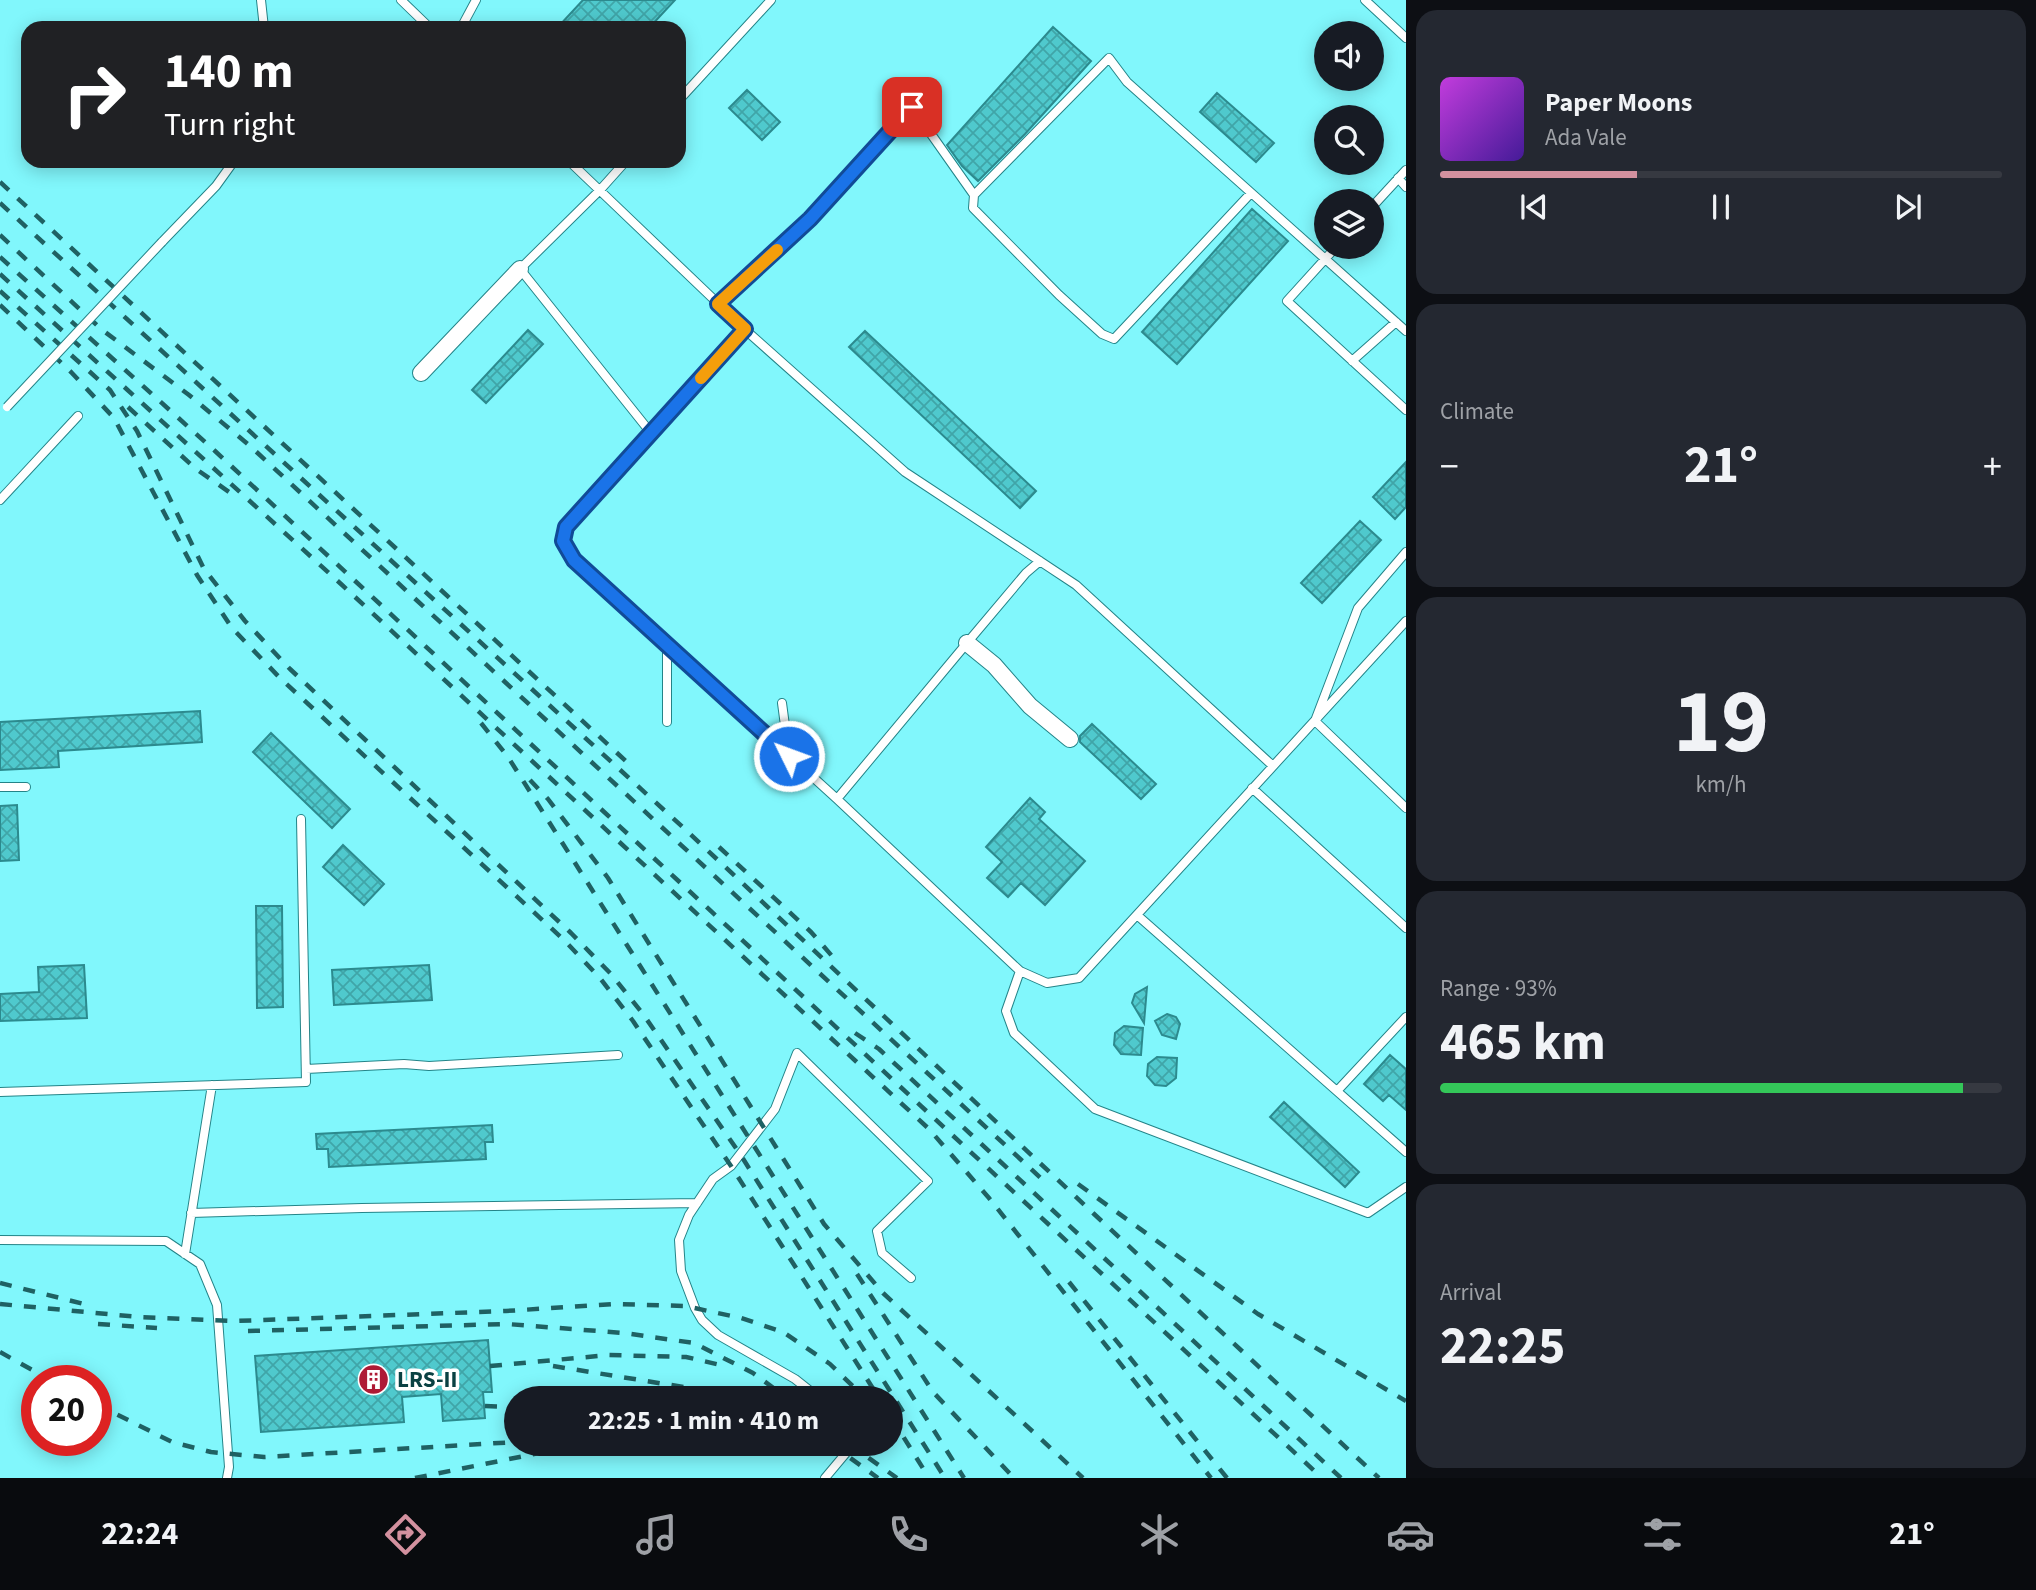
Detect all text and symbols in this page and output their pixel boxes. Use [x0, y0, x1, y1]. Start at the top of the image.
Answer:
map controls [1314, 21, 1384, 259]
button: sound [1314, 21, 1384, 91]
text: 140 m [164, 37, 293, 107]
icon: right [49, 49, 140, 140]
pin [882, 77, 942, 137]
text: Paper Moons [1545, 84, 1692, 121]
icon: arrive [893, 88, 931, 126]
text: Turn right [164, 102, 295, 148]
button: search [1314, 105, 1384, 175]
text: Ada Vale [1545, 121, 1627, 154]
icon: previous [1515, 188, 1553, 226]
icon: pause [1702, 188, 1740, 226]
icon: next [1889, 188, 1927, 226]
button: layers [1314, 189, 1384, 259]
text: Climate [1440, 395, 1514, 428]
text: 21° [1684, 429, 1758, 503]
text: − [1440, 440, 1459, 494]
text: + [1983, 440, 2002, 494]
text: 19 [1673, 658, 1769, 787]
position arrow [752, 719, 826, 793]
text: km/h [1695, 768, 1747, 801]
text: Range · 93% [1440, 972, 1557, 1005]
text: 465 km [1440, 1006, 1606, 1080]
text: Arrival [1440, 1276, 1502, 1309]
text: 22:25 [1440, 1310, 1565, 1384]
building icon: LRS-II [357, 1362, 391, 1396]
place label: LRS-II [397, 1363, 457, 1396]
speed limit sign: 20 [21, 1365, 112, 1456]
text: 22:25 · 1 min · 410 m [588, 1402, 819, 1439]
icon: directions [381, 1510, 430, 1559]
icon: music [632, 1510, 681, 1559]
icon: phone [884, 1510, 933, 1559]
icon: climate [1135, 1510, 1184, 1559]
icon: car [1386, 1510, 1435, 1559]
icon: filters [1638, 1510, 1687, 1559]
text: 22:24 [101, 1511, 178, 1557]
text: 21° [1889, 1511, 1935, 1557]

